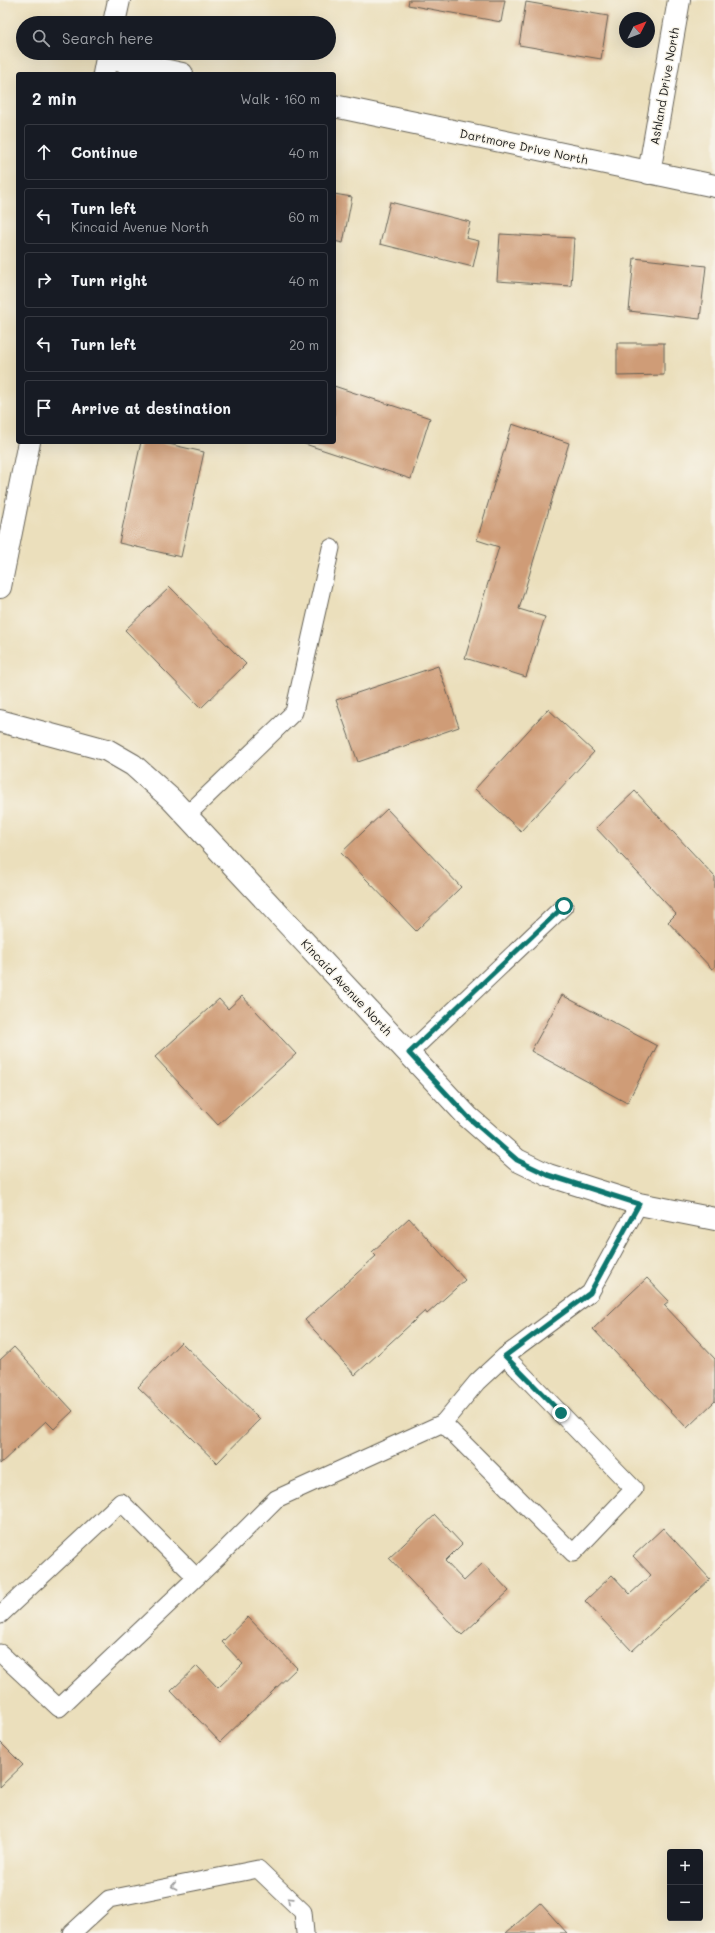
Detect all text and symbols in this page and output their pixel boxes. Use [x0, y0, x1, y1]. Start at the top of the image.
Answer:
north arrow [619, 12, 655, 48]
search box [16, 16, 336, 60]
street label: Ashland Drive North [646, 26, 682, 146]
icon: search [30, 27, 52, 49]
text: Search here [62, 28, 153, 48]
text: 2 min [32, 87, 77, 109]
text: Walk · 160 m [240, 90, 320, 107]
street label: Dartmore Drive North [458, 125, 590, 167]
icon: ahead [33, 141, 55, 163]
text: Continue [71, 142, 138, 162]
text: 40 m [289, 144, 319, 161]
text: Turn left [71, 198, 136, 218]
icon: left [33, 205, 55, 227]
text: 60 m [289, 208, 319, 225]
text: Kincaid Avenue North [71, 218, 208, 235]
icon: right [33, 269, 55, 291]
text: Turn right [71, 270, 148, 290]
text: 40 m [289, 272, 319, 289]
icon: left [33, 333, 55, 355]
text: Turn left [71, 334, 136, 354]
text: 20 m [289, 336, 319, 353]
icon: arrive [33, 397, 55, 419]
text: Arrive at destination [71, 398, 231, 418]
route start [555, 897, 573, 915]
street label: Kincaid Avenue North [298, 935, 396, 1039]
route end [552, 1404, 570, 1422]
map controls [667, 1849, 703, 1921]
button: + [667, 1849, 703, 1885]
one-way arrow [171, 1881, 177, 1890]
button: − [667, 1885, 703, 1921]
one-way arrow [287, 1897, 295, 1905]

